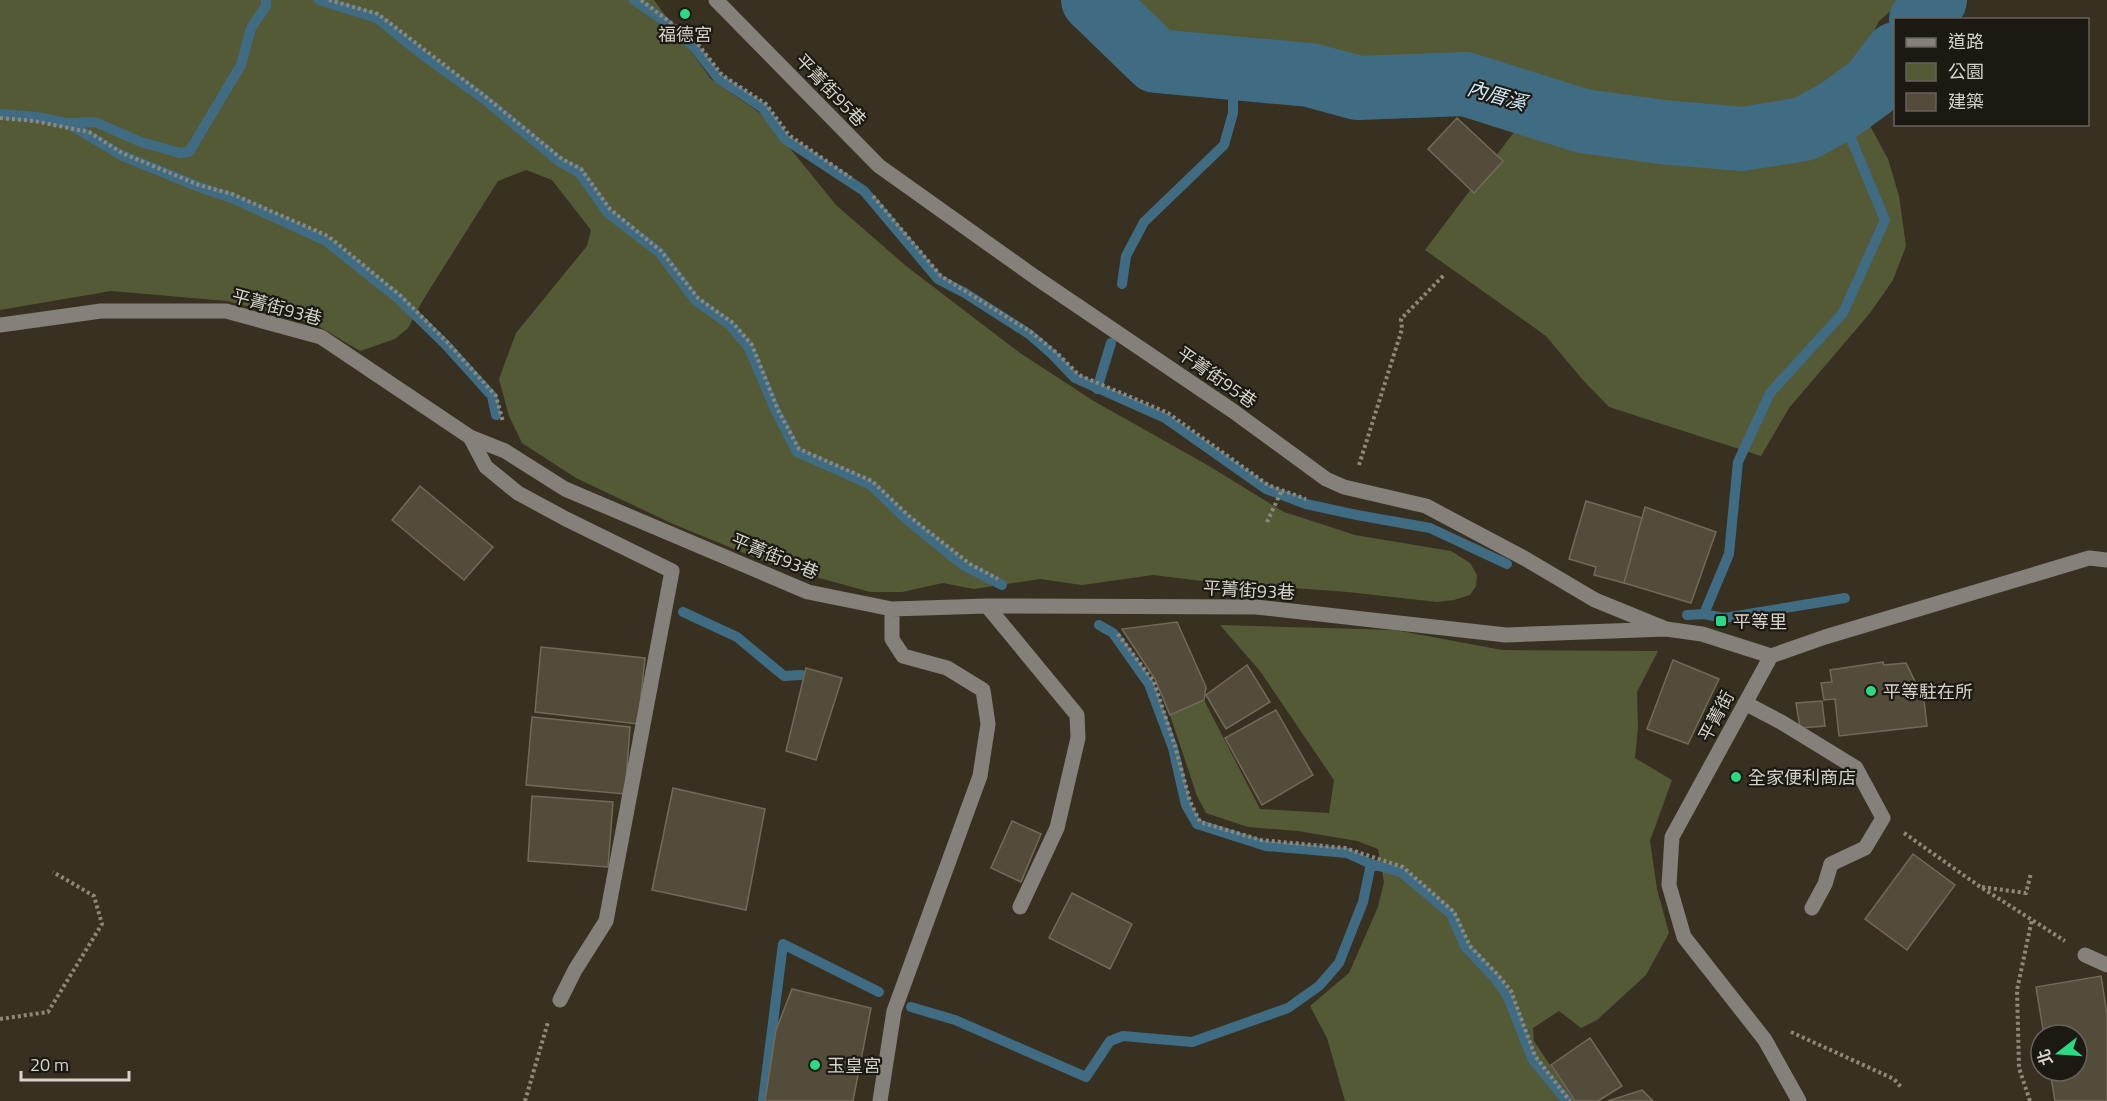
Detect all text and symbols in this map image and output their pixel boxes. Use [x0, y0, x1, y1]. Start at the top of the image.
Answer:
marker: 福德宮 [678, 7, 692, 21]
legend [1894, 18, 2089, 126]
place label: 福德宮 [658, 21, 712, 48]
text: 道路 [1948, 28, 1984, 55]
street label: 平菁街95巷 [789, 47, 873, 133]
text: 公園 [1948, 58, 1984, 85]
water label: 內厝溪 [1464, 72, 1533, 119]
text: 建築 [1948, 88, 1984, 115]
street label: 平菁街93巷 [229, 282, 325, 332]
street label: 平菁街95巷 [1172, 340, 1262, 414]
street label: 平菁街93巷 [727, 526, 823, 586]
street label: 平菁街93巷 [1202, 574, 1296, 606]
place label: 平等里 [1733, 608, 1787, 635]
marker: 平等里 [1714, 614, 1728, 628]
place label: 平等駐在所 [1883, 678, 1973, 705]
marker: 平等駐在所 [1864, 684, 1878, 698]
street label: 平菁街 [1691, 686, 1741, 746]
place label: 全家便利商店 [1748, 764, 1856, 791]
marker: 全家便利商店 [1729, 770, 1743, 784]
north arrow [2029, 1023, 2089, 1083]
scale bar [21, 1044, 129, 1082]
text: 北 [2031, 1046, 2058, 1069]
text: 20 m [30, 1051, 69, 1078]
place label: 玉皇宮 [827, 1052, 881, 1079]
marker: 玉皇宮 [808, 1058, 822, 1072]

